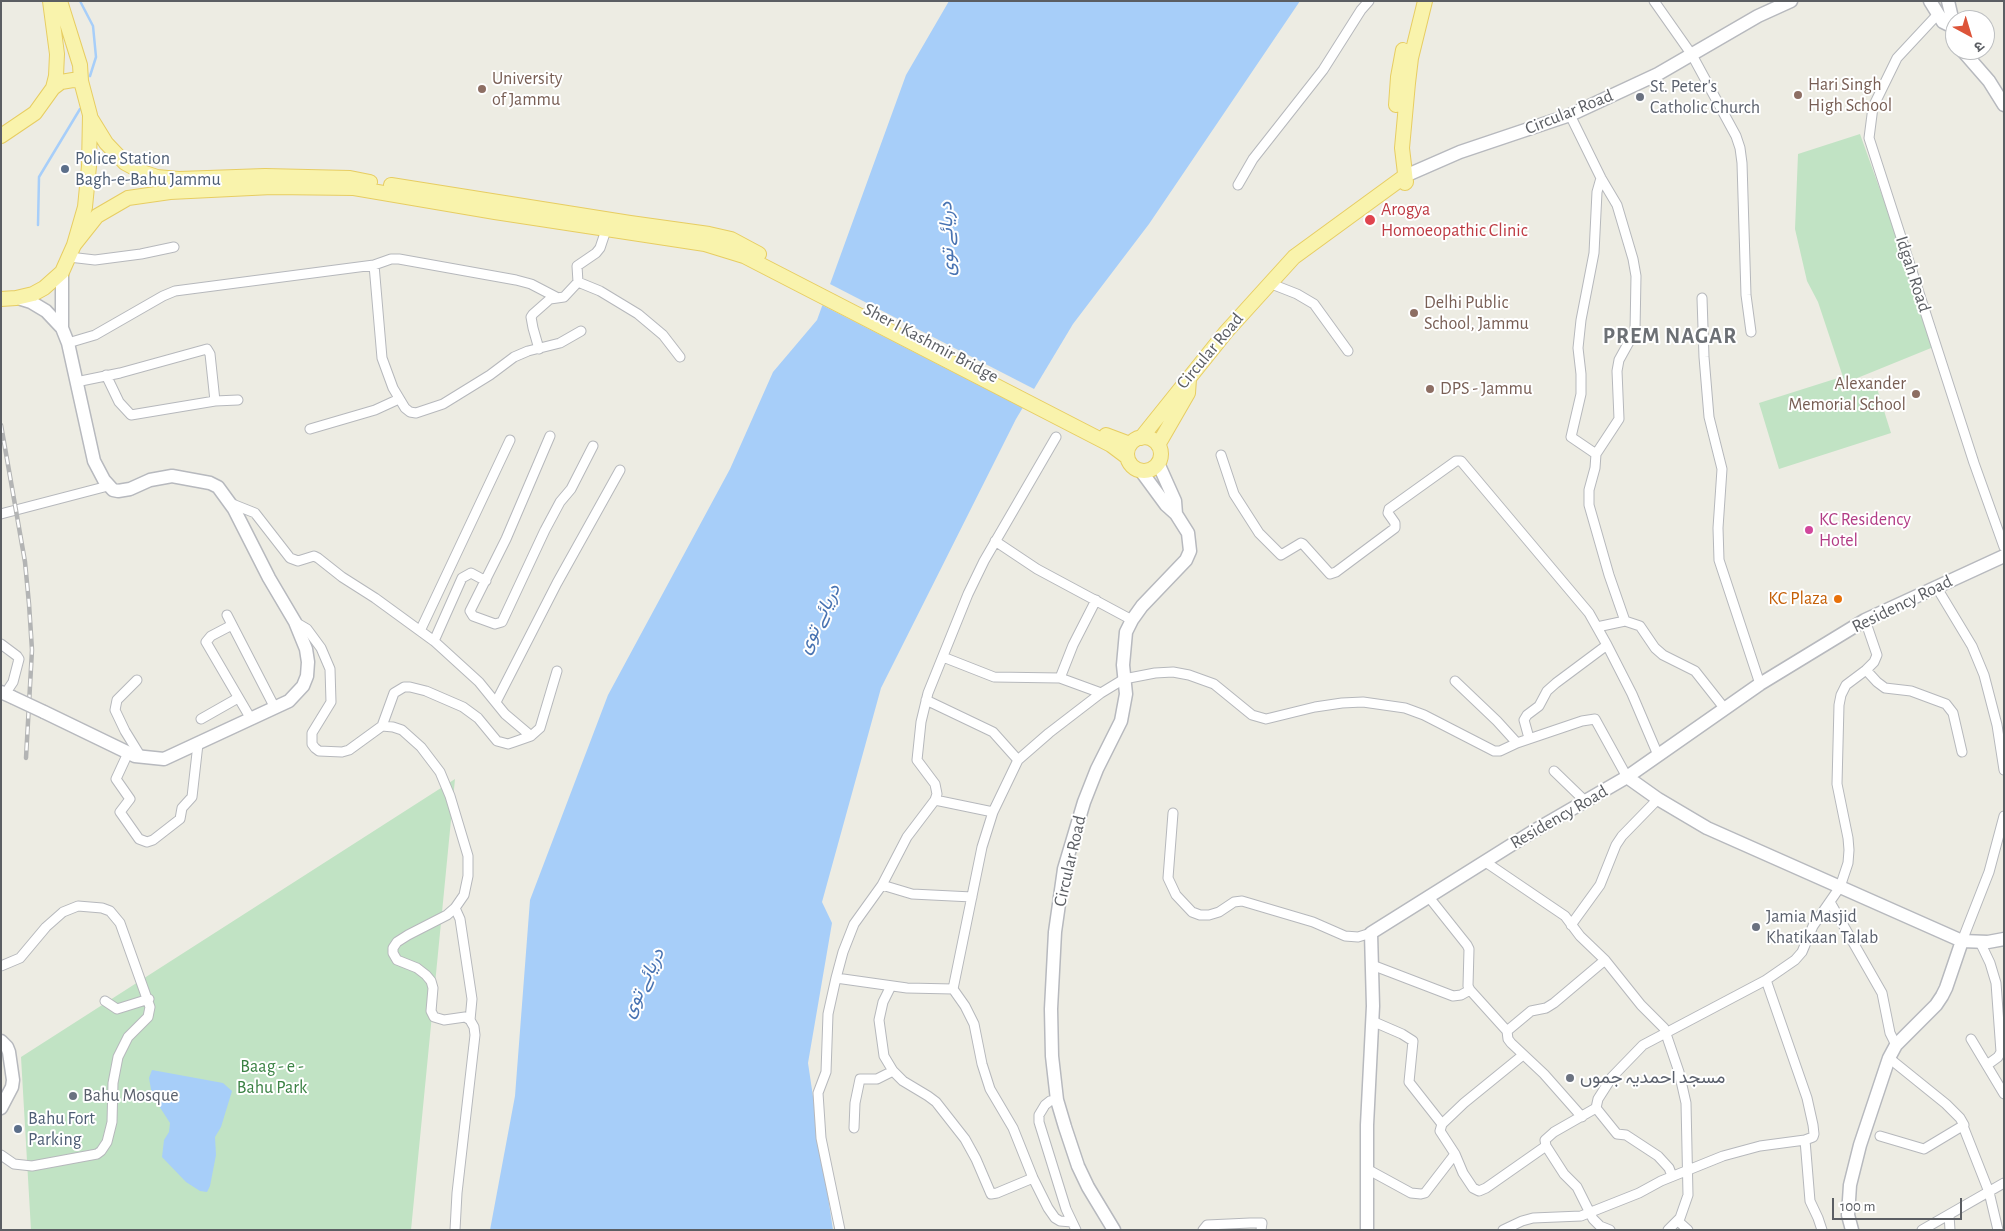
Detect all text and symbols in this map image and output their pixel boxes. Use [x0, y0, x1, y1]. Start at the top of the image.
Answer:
north arrow [1945, 10, 1995, 60]
text: उ [1971, 38, 1986, 54]
place label: University of Jammu [492, 68, 562, 110]
place label: Hari Singh High School [1808, 74, 1892, 116]
place label: St. Peter's Catholic Church [1650, 76, 1760, 118]
marker: University of Jammu [476, 83, 488, 95]
street label: Circular Road [1522, 85, 1616, 139]
marker: Hari Singh High School [1792, 89, 1804, 101]
marker: St. Peter's Catholic Church [1634, 91, 1646, 103]
place label: Police Station Bagh-e-Bahu Jammu [75, 148, 221, 190]
marker: Police Station Bagh-e-Bahu Jammu [59, 163, 71, 175]
place label: Arogya Homoeopathic Clinic [1381, 199, 1528, 242]
water label: دریائے توی [934, 201, 960, 277]
marker: Arogya Homoeopathic Clinic [1363, 213, 1377, 227]
street label: Idgah Road [1891, 233, 1935, 315]
place label: Delhi Public School, Jammu [1424, 292, 1529, 334]
street label: Sher I Kashmir Bridge [860, 298, 1002, 388]
marker: Delhi Public School, Jammu [1408, 307, 1420, 319]
street label: Circular Road [1172, 309, 1248, 393]
district label: PREM NAGAR [1602, 323, 1738, 349]
place label: Alexander Memorial School [1788, 373, 1906, 416]
place label: DPS - Jammu [1440, 378, 1532, 400]
marker: DPS - Jammu [1424, 383, 1436, 395]
marker: Alexander Memorial School [1910, 388, 1922, 400]
place label: KC Residency Hotel [1819, 509, 1911, 552]
marker: KC Residency Hotel [1803, 524, 1815, 536]
street label: Residency Road [1848, 570, 1956, 638]
water label: دریائے توی [792, 581, 846, 657]
place label: KC Plaza [1768, 588, 1828, 610]
marker: KC Plaza [1832, 593, 1844, 605]
street label: Residency Road [1506, 780, 1612, 854]
street label: Circular Road [1049, 813, 1091, 909]
place label: Jamia Masjid Khatikaan Talab [1766, 906, 1878, 949]
marker: Jamia Masjid Khatikaan Talab [1750, 921, 1762, 933]
water label: دریائے توی [616, 945, 670, 1021]
park label: Baag - e - Bahu Park [237, 1056, 307, 1098]
place label: مسجد احمدیہ جموں [1580, 1067, 1725, 1089]
marker: مسجد احمدیہ جموں [1564, 1072, 1576, 1084]
place label: Bahu Mosque [83, 1085, 178, 1107]
marker: Bahu Mosque [67, 1090, 79, 1102]
place label: Bahu Fort Parking [28, 1108, 95, 1150]
marker: Bahu Fort Parking [12, 1123, 24, 1135]
scale bar [1835, 1188, 1965, 1220]
text: 100 m [1840, 1199, 1875, 1214]

